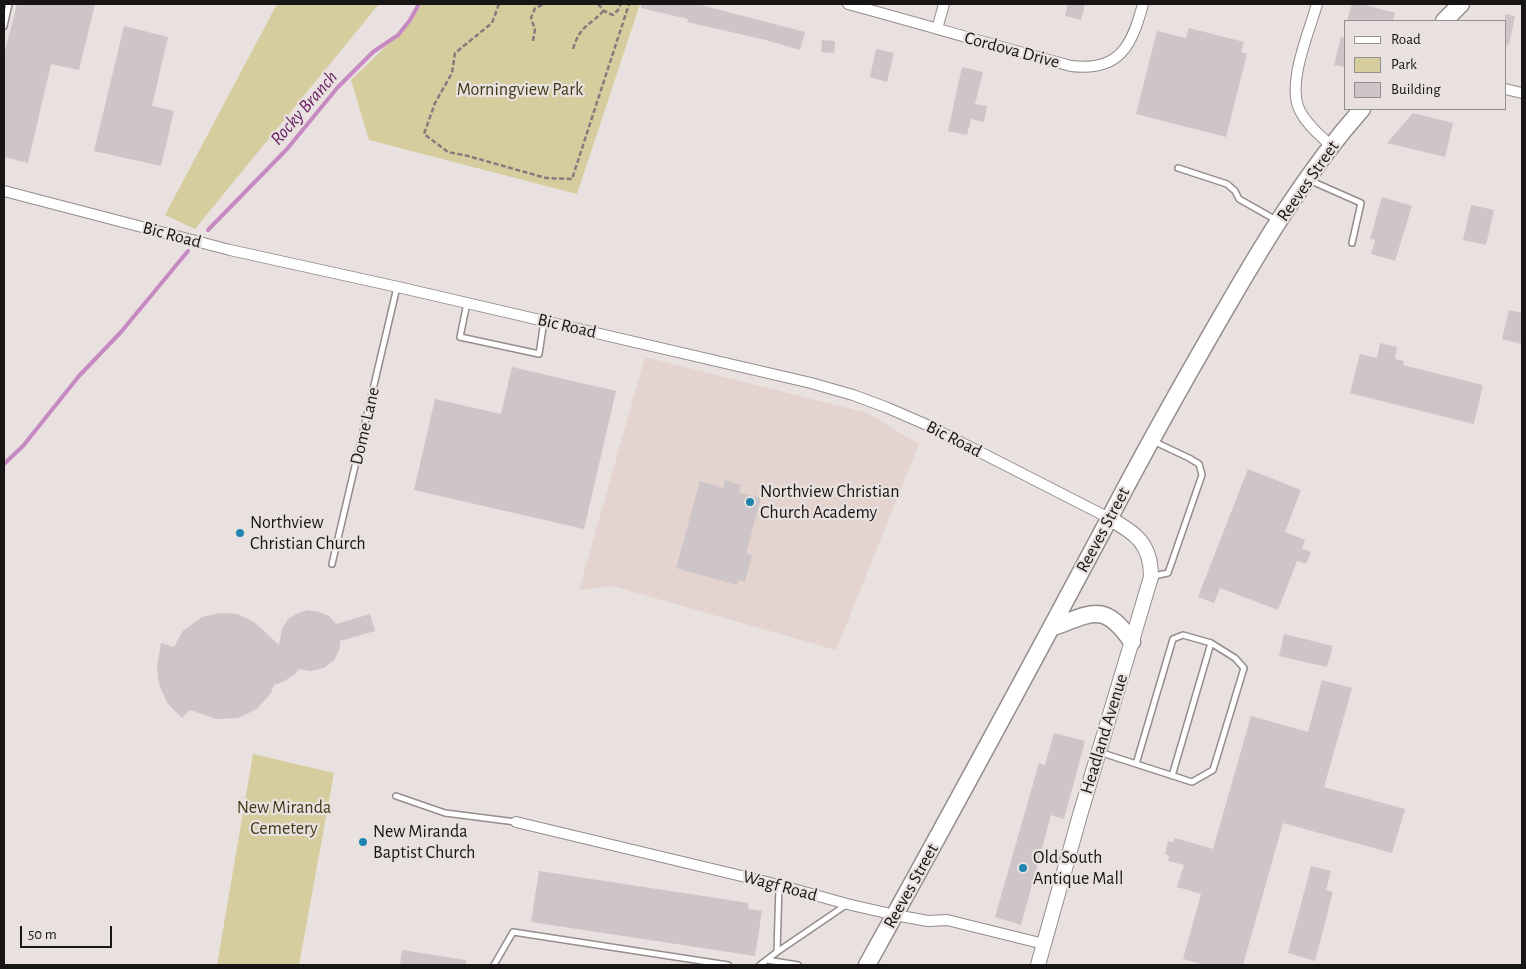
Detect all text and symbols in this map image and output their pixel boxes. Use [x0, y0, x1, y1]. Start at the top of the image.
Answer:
legend [1344, 20, 1506, 110]
street label: Cordova Drive [962, 27, 1062, 73]
text: Road [1391, 32, 1421, 47]
text: Park [1391, 57, 1417, 72]
water label: Rocky Branch [266, 66, 342, 150]
park label: Morningview Park [457, 79, 583, 101]
text: Building [1391, 82, 1441, 97]
street label: Reeves Street [1272, 136, 1344, 226]
street label: Bic Road [140, 217, 204, 253]
street label: Bic Road [535, 309, 599, 343]
street label: Dome Lane [346, 385, 384, 467]
street label: Bic Road [922, 416, 986, 462]
place label: Northview Christian Church Academy [760, 481, 899, 524]
street label: Reeves Street [1071, 484, 1135, 576]
marker: Northview Christian Church Academy [744, 496, 756, 508]
place label: Northview Christian Church [250, 512, 366, 554]
marker: Northview Christian Church [234, 527, 246, 539]
street label: Headland Avenue [1075, 671, 1133, 797]
park label: New Miranda Cemetery [237, 797, 331, 840]
place label: New Miranda Baptist Church [373, 821, 475, 864]
marker: New Miranda Baptist Church [357, 836, 369, 848]
street label: Reeves Street [879, 840, 943, 932]
place label: Old South Antique Mall [1033, 847, 1123, 890]
marker: Old South Antique Mall [1017, 862, 1029, 874]
street label: Wagf Road [740, 866, 820, 906]
scale bar [22, 916, 115, 948]
text: 50 m [28, 927, 57, 942]

